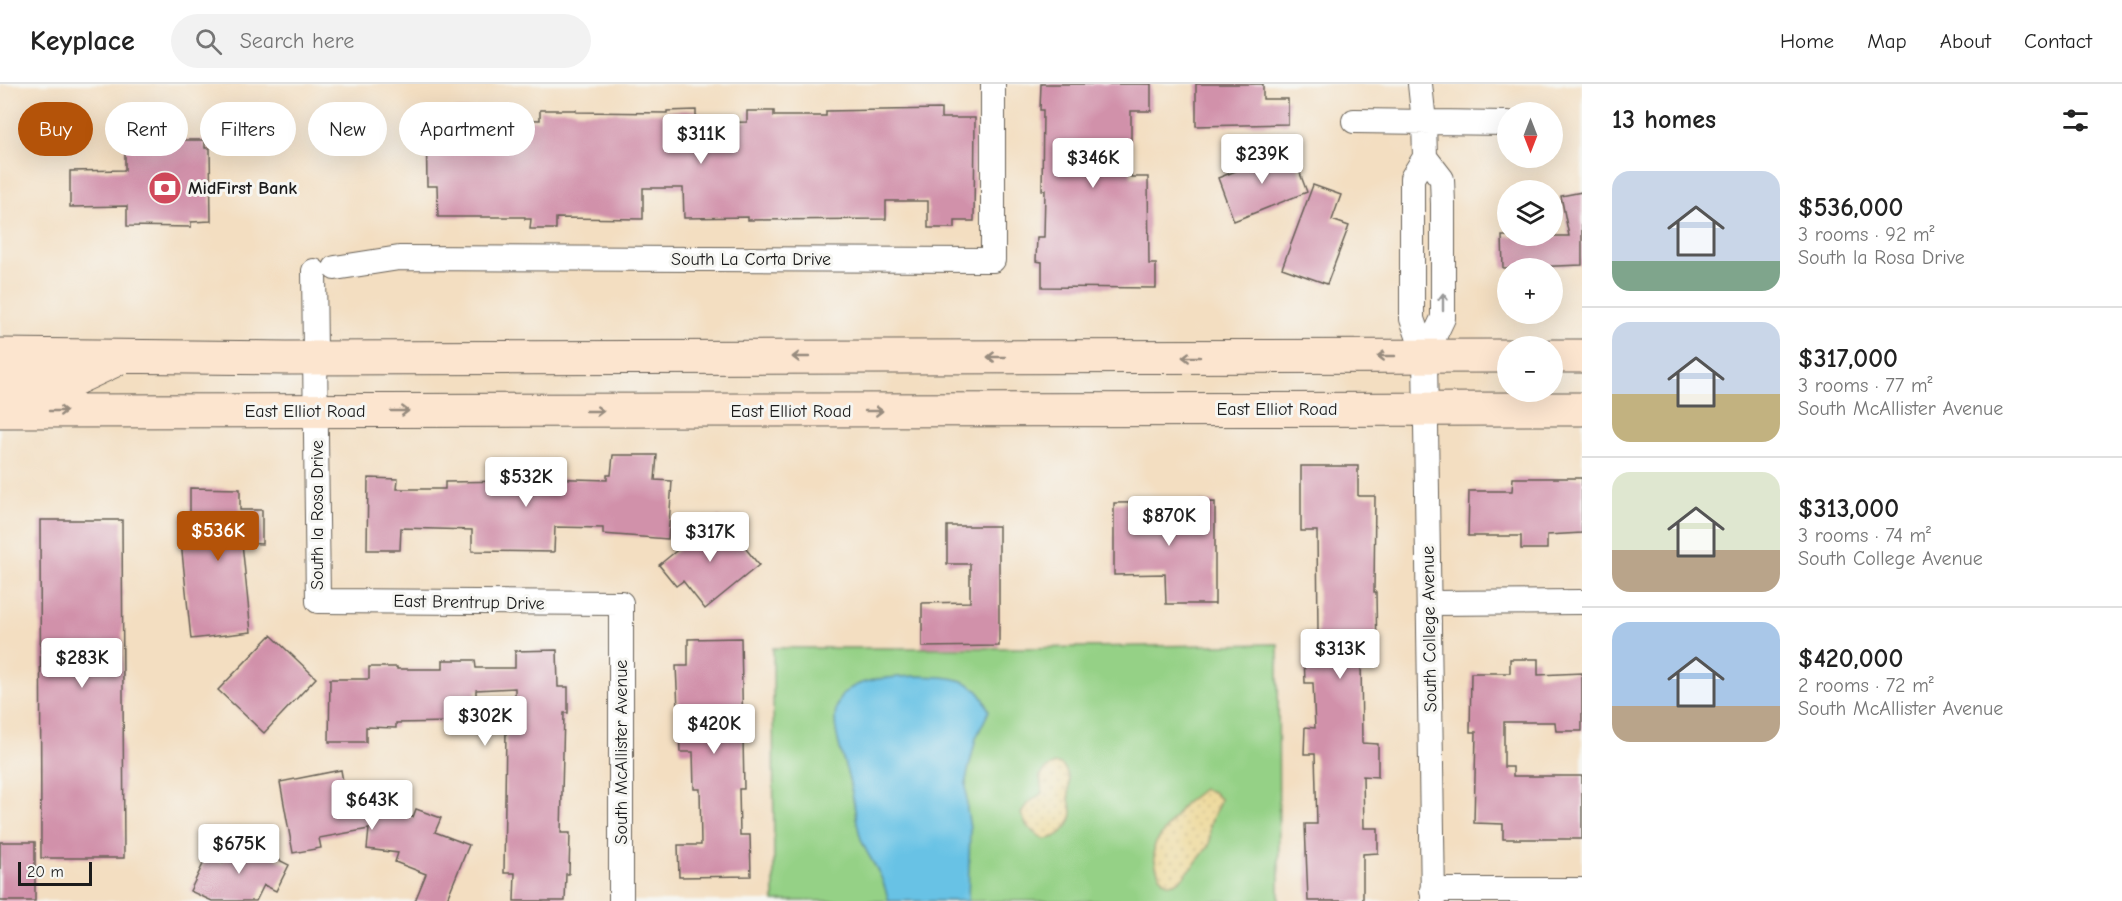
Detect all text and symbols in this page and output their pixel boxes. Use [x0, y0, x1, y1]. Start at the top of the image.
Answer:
search box [171, 14, 591, 68]
text: Keyplace [30, 25, 135, 57]
icon: search [192, 25, 225, 58]
text: Search here [240, 28, 354, 54]
text: Home [1780, 29, 1834, 53]
text: Map [1867, 29, 1907, 53]
text: About [1940, 29, 1991, 53]
text: Contact [2024, 29, 2092, 53]
chip: Buy [18, 102, 93, 156]
chip: Rent [105, 102, 188, 156]
chip: Filters [200, 102, 296, 156]
chip: New [308, 102, 387, 156]
chip: Apartment [399, 102, 535, 156]
north arrow [1497, 102, 1563, 168]
map controls [1497, 102, 1563, 402]
icon: filters [2059, 104, 2092, 137]
text: 13 homes [1612, 105, 1716, 135]
pin: $311K [659, 114, 743, 165]
text: $311K [677, 122, 725, 145]
pin: $239K [1220, 134, 1304, 185]
pin: $346K [1051, 138, 1135, 189]
text: $239K [1235, 142, 1289, 165]
text: $346K [1067, 146, 1120, 169]
bank icon: MidFirst Bank [147, 170, 183, 206]
place label: MidFirst Bank [188, 178, 297, 199]
button: layers [1497, 180, 1563, 246]
text: $536,000 [1798, 193, 1903, 223]
icon: home [1660, 195, 1732, 267]
text: 3 rooms · 92 m² [1798, 223, 1935, 246]
text: South la Rosa Drive [1798, 246, 1965, 269]
street label: South La Corta Drive [671, 249, 831, 270]
button: + [1497, 258, 1563, 324]
one-way arrow [1437, 292, 1449, 312]
button: − [1497, 336, 1563, 402]
text: $317,000 [1798, 344, 1898, 374]
icon: home [1660, 346, 1732, 418]
one-way arrow [1377, 350, 1397, 362]
one-way arrow [792, 351, 812, 363]
one-way arrow [987, 351, 1007, 363]
one-way arrow [1182, 351, 1202, 363]
text: 3 rooms · 77 m² [1798, 374, 1932, 397]
text: South McAllister Avenue [1798, 397, 2003, 420]
street label: East Elliot Road [1217, 399, 1338, 420]
street label: East Elliot Road [245, 401, 366, 422]
street label: East Elliot Road [731, 401, 852, 422]
one-way arrow [48, 405, 68, 417]
one-way arrow [390, 405, 410, 417]
one-way arrow [585, 405, 605, 417]
one-way arrow [864, 405, 884, 417]
street label: South la Rosa Drive [307, 440, 328, 590]
pin: $532K [484, 457, 568, 508]
text: $532K [499, 465, 553, 488]
text: $313,000 [1798, 494, 1899, 524]
pin: $870K [1127, 496, 1211, 547]
icon: home [1660, 496, 1732, 568]
text: $870K [1142, 504, 1196, 527]
pin: $536K [176, 511, 260, 562]
pin: $317K [668, 512, 752, 563]
text: $536K [191, 519, 245, 542]
text: $317K [685, 520, 735, 543]
text: 3 rooms · 74 m² [1798, 524, 1931, 547]
street label: South College Avenue [1418, 546, 1441, 712]
text: South College Avenue [1798, 547, 1983, 570]
street label: East Brentrup Drive [393, 591, 545, 614]
pin: $313K [1298, 629, 1382, 680]
text: $313K [1315, 637, 1365, 660]
pin: $283K [40, 638, 124, 689]
text: $420,000 [1798, 644, 1903, 674]
text: $283K [55, 646, 109, 669]
icon: home [1660, 646, 1732, 718]
street label: South McAllister Avenue [611, 660, 632, 844]
text: 2 rooms · 72 m² [1798, 674, 1934, 697]
pin: $302K [443, 696, 527, 747]
text: South McAllister Avenue [1798, 697, 2003, 720]
text: $302K [458, 704, 512, 727]
pin: $420K [672, 704, 756, 755]
text: $420K [687, 712, 741, 735]
pin: $643K [330, 780, 414, 831]
text: $643K [346, 788, 399, 811]
pin: $675K [197, 824, 281, 875]
text: $675K [212, 832, 266, 855]
scale bar [18, 859, 92, 886]
text: 20 m [27, 863, 64, 881]

